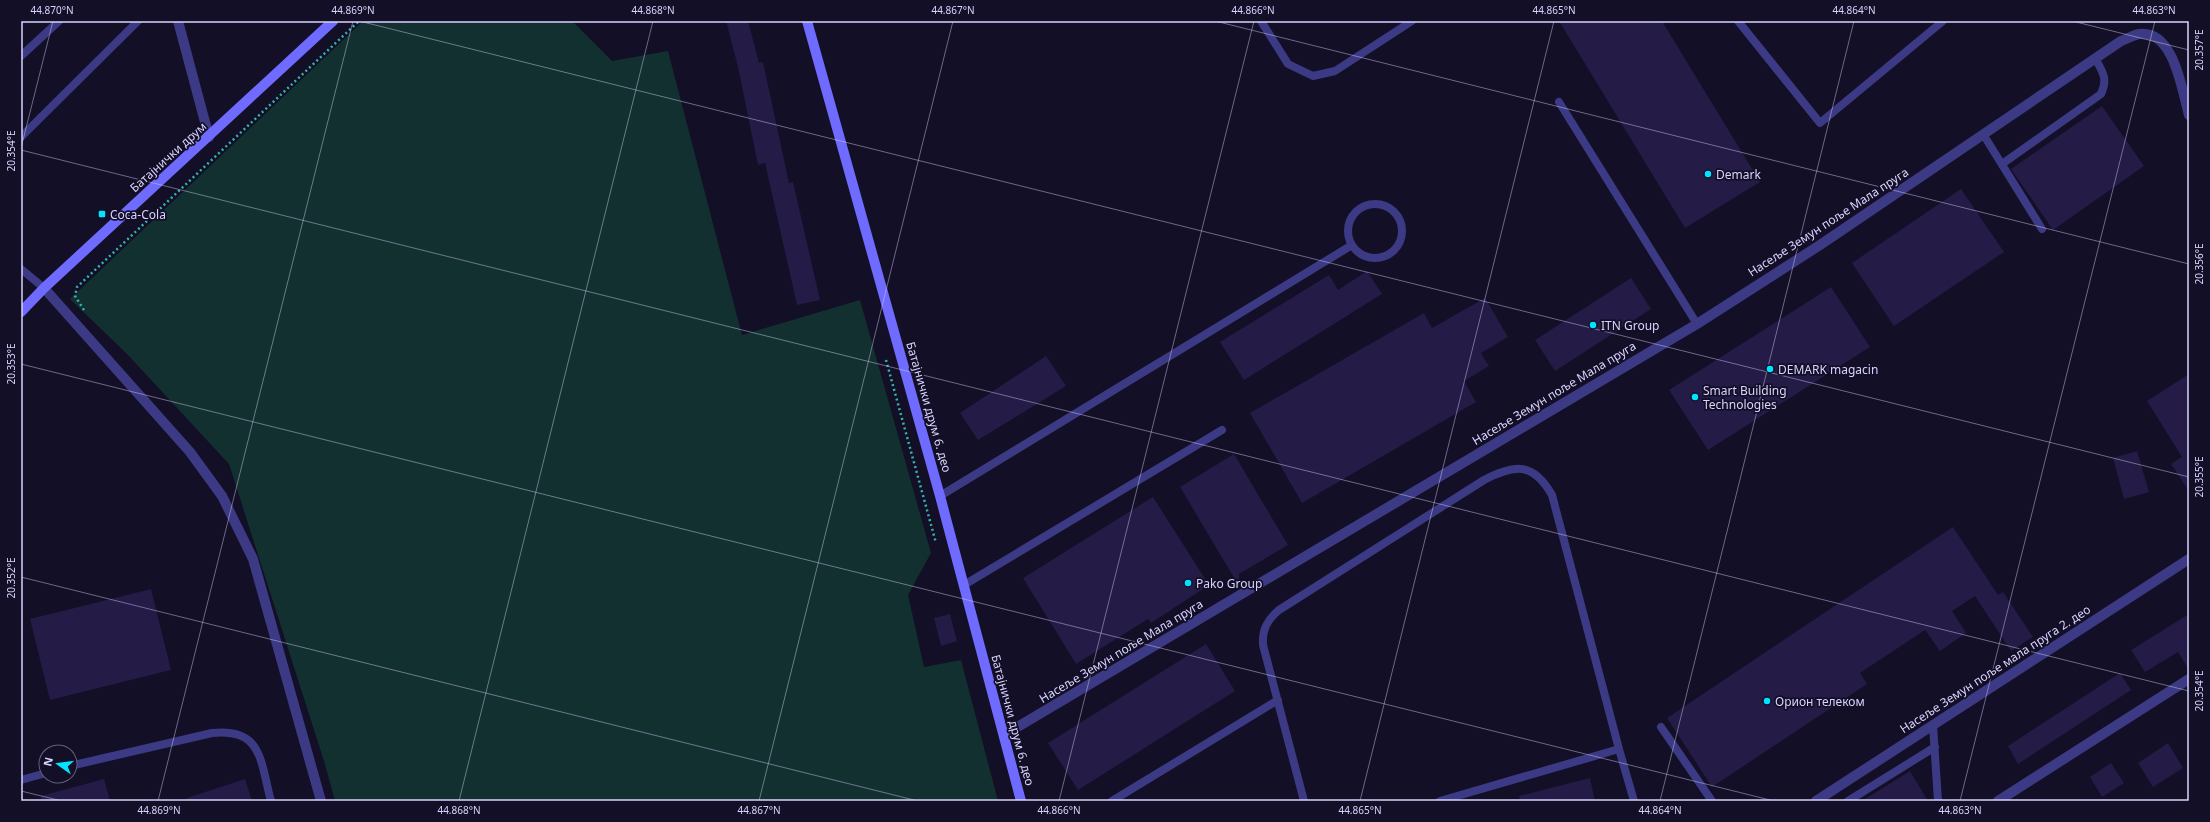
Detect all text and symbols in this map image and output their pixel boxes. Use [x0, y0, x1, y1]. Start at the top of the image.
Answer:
text: 44.870°N [30, 3, 74, 17]
text: 44.869°N [331, 3, 375, 17]
text: 44.868°N [631, 3, 675, 17]
text: 44.867°N [931, 3, 975, 17]
text: 44.866°N [1231, 3, 1275, 17]
text: 44.865°N [1532, 3, 1576, 17]
text: 44.864°N [1832, 3, 1876, 17]
text: 44.863°N [2132, 3, 2176, 17]
text: 20.357°E [2192, 29, 2206, 71]
street label: Батајнички друм [126, 118, 210, 196]
text: 20.354°E [4, 130, 18, 172]
street label: Насеље Земун поље Мала пруга [1744, 164, 1912, 280]
place label: Demark [1716, 166, 1761, 183]
marker: Demark [1703, 169, 1713, 179]
place label: Coca-Cola [110, 206, 166, 223]
marker: Coca-Cola [97, 209, 107, 219]
text: 20.356°E [2192, 243, 2206, 285]
place label: ITN Group [1601, 317, 1660, 334]
marker: ITN Group [1588, 320, 1598, 330]
street label: Насеље Земун поље Мала пруга [1469, 337, 1639, 449]
street label: Батајнички друм 6. део [902, 340, 956, 474]
text: 20.353°E [4, 343, 18, 385]
place label: DEMARK magacin [1778, 361, 1878, 378]
marker: DEMARK magacin [1765, 364, 1775, 374]
place label: Smart Building Technologies [1703, 382, 1787, 413]
marker: Smart Building Technologies [1690, 392, 1700, 402]
text: 20.355°E [2192, 456, 2206, 498]
text: 20.352°E [4, 557, 18, 599]
place label: Pako Group [1196, 575, 1262, 592]
marker: Pako Group [1183, 578, 1193, 588]
street label: Насеље Земун поље Мала пруга [1036, 595, 1206, 707]
street label: Насеље Земун поље мала пруга 2. део [1896, 601, 2094, 737]
street label: Батајнички друм 6. део [987, 653, 1039, 787]
text: 20.354°E [2192, 670, 2206, 712]
place label: Орион телеком [1775, 693, 1865, 710]
marker: Орион телеком [1762, 696, 1772, 706]
north arrow [38, 744, 78, 784]
text: N [39, 755, 56, 768]
text: 44.869°N [137, 803, 181, 817]
text: 44.868°N [437, 803, 481, 817]
text: 44.867°N [737, 803, 781, 817]
text: 44.866°N [1037, 803, 1081, 817]
text: 44.865°N [1338, 803, 1382, 817]
text: 44.864°N [1638, 803, 1682, 817]
text: 44.863°N [1938, 803, 1982, 817]

